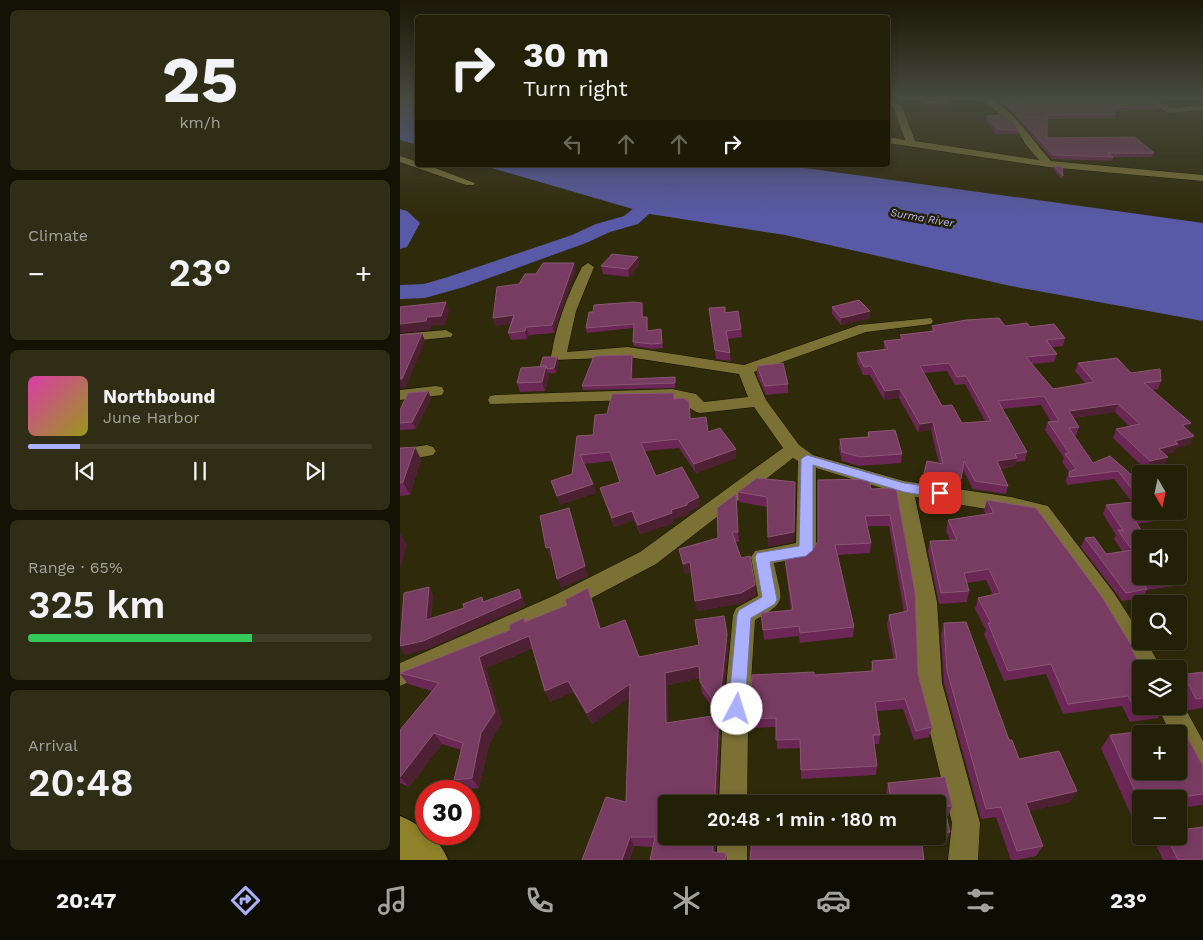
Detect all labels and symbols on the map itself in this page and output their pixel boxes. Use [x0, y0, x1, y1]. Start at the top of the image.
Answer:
water label: Surma River [889, 206, 956, 230]
north arrow [1132, 465, 1188, 520]
pin [919, 472, 961, 514]
position arrow [710, 682, 762, 734]
speed limit sign: 30 [415, 780, 480, 845]

